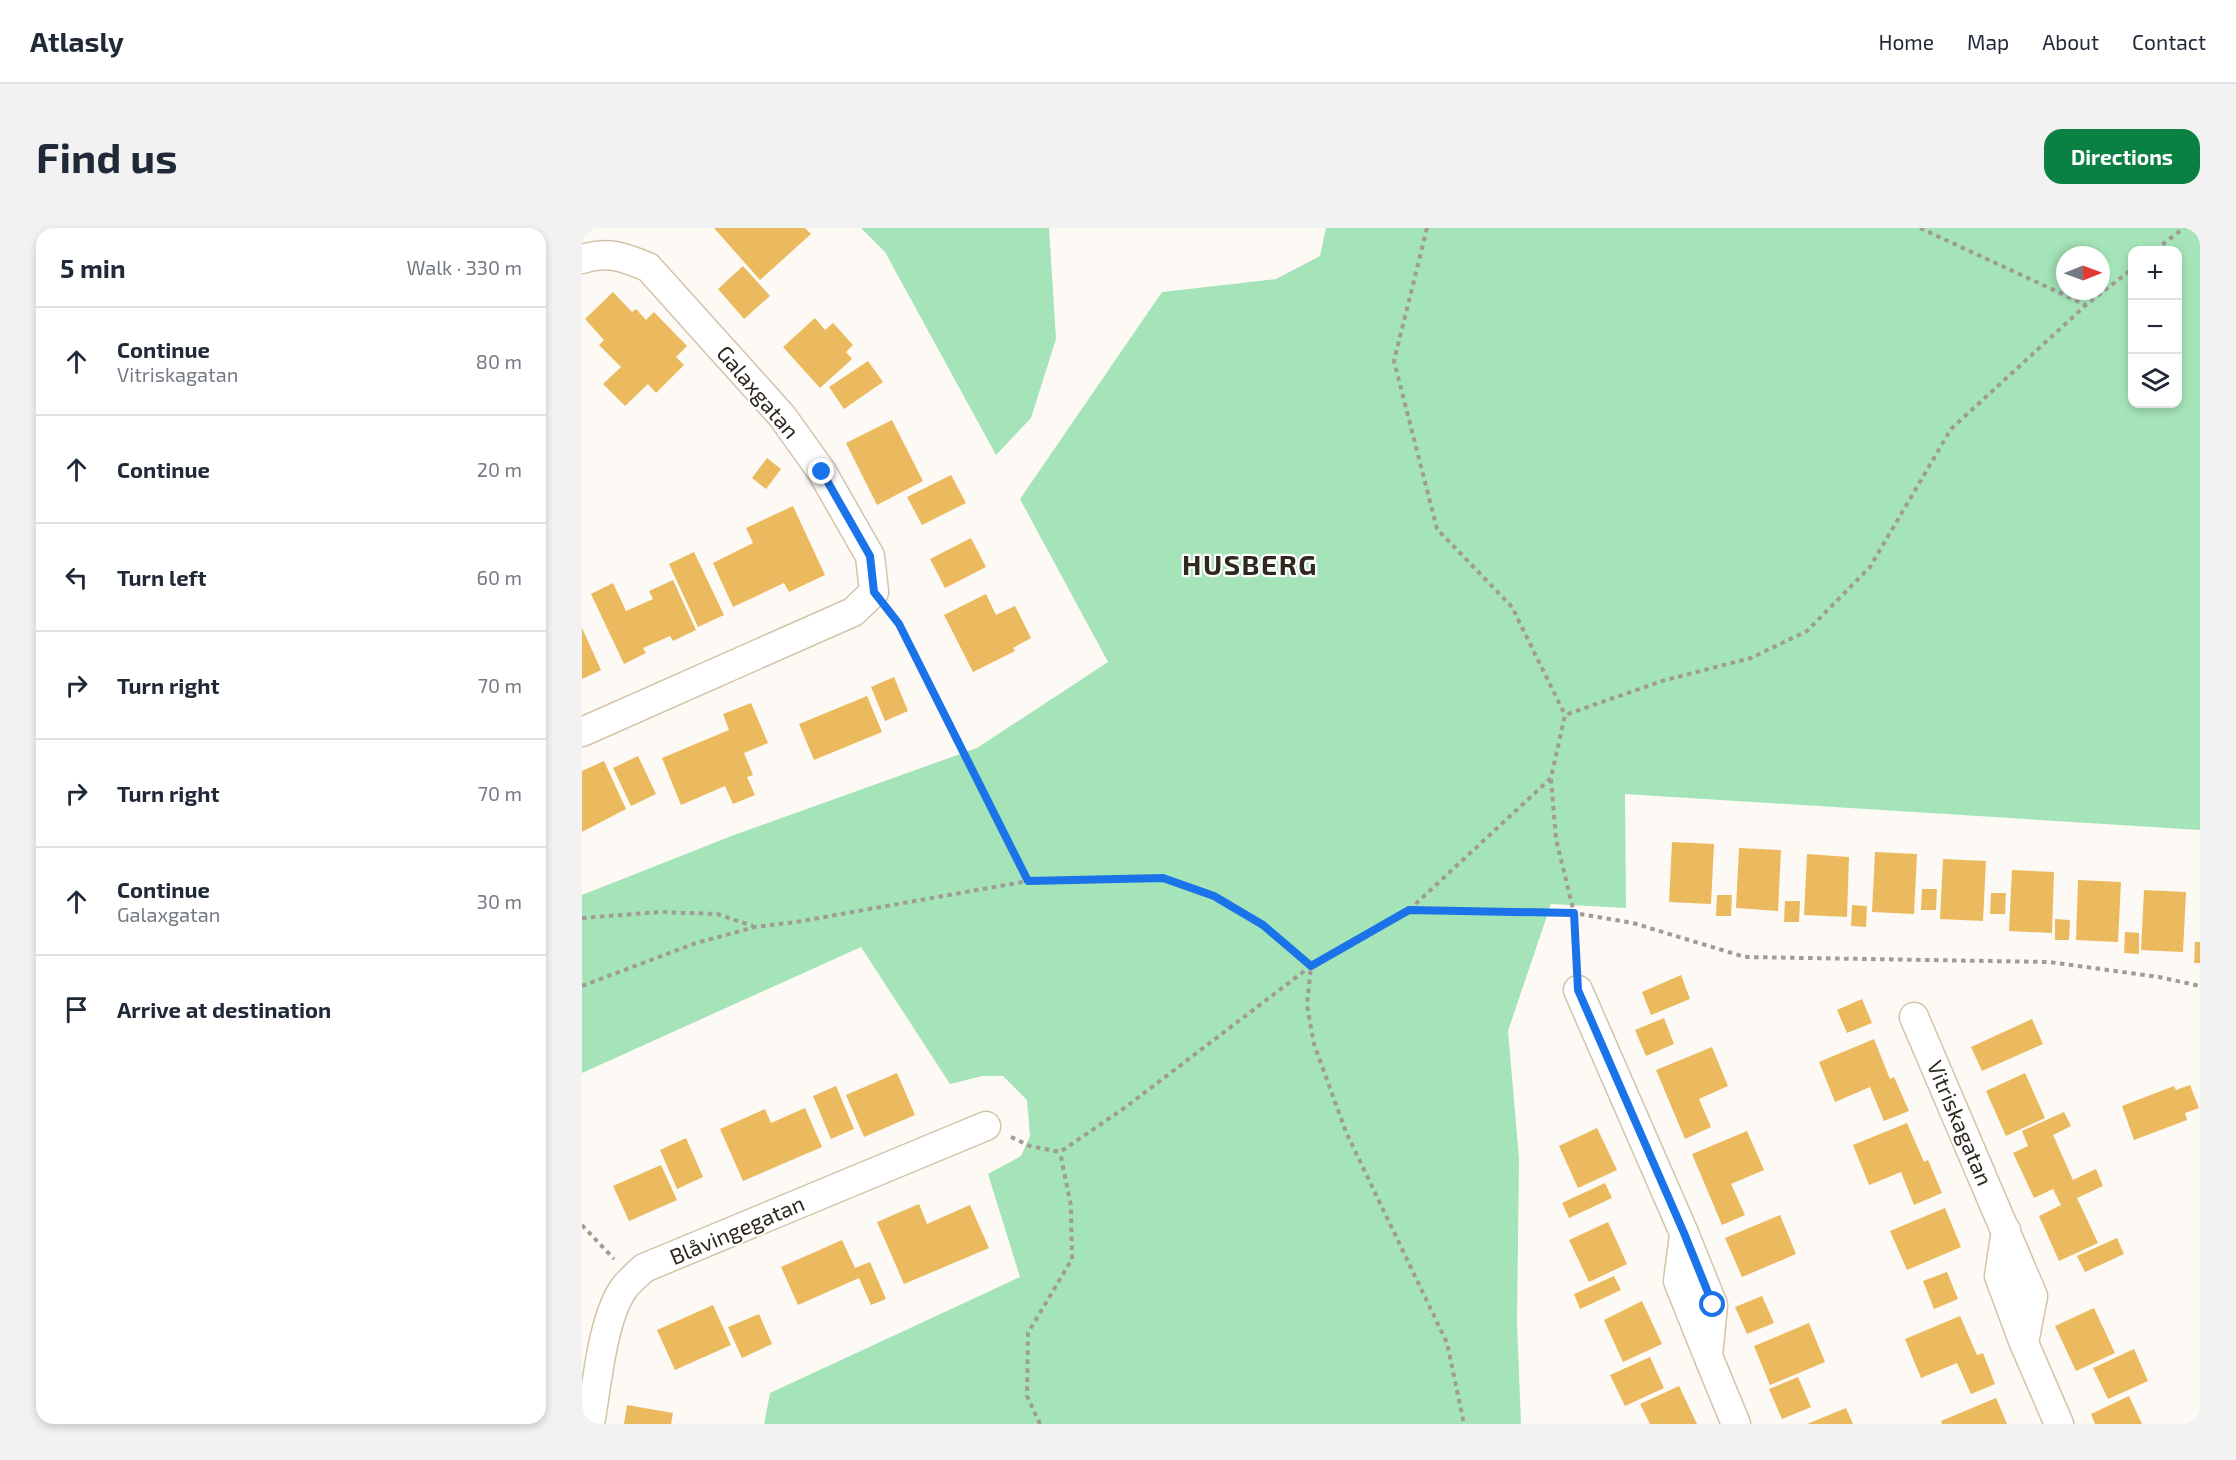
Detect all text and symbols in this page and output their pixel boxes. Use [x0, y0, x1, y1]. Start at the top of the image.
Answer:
text: Atlasly [30, 24, 124, 58]
text: Home [1878, 29, 1934, 54]
text: Map [1967, 29, 2009, 54]
text: About [2042, 29, 2099, 54]
text: Contact [2132, 29, 2206, 54]
button: Directions [2044, 129, 2200, 184]
text: Find us [36, 131, 178, 181]
north arrow [2056, 246, 2110, 300]
map controls [2128, 246, 2182, 408]
button: + [2128, 246, 2182, 300]
text: 5 min [60, 252, 126, 283]
text: Walk · 330 m [406, 255, 522, 279]
button: − [2128, 300, 2182, 354]
text: Continue [117, 336, 210, 362]
street label: Galaxgatan [712, 339, 805, 443]
icon: ahead [60, 345, 93, 378]
text: 80 m [476, 349, 522, 373]
button: layers [2128, 354, 2182, 408]
text: Vitriskagatan [117, 362, 238, 386]
icon: ahead [60, 453, 93, 486]
text: Continue [117, 456, 210, 482]
text: 20 m [477, 457, 522, 481]
route end [808, 458, 834, 484]
district label: HUSBERG [1182, 547, 1318, 581]
icon: left [60, 561, 93, 594]
text: Turn left [117, 564, 206, 590]
text: 60 m [477, 565, 522, 589]
icon: right [60, 669, 93, 702]
text: Turn right [117, 672, 219, 698]
text: 70 m [478, 673, 522, 697]
icon: right [60, 777, 93, 810]
text: Turn right [117, 780, 219, 806]
text: 70 m [478, 781, 522, 805]
text: Continue [117, 876, 210, 902]
icon: ahead [60, 885, 93, 918]
text: 30 m [477, 889, 522, 913]
text: Galaxgatan [117, 902, 220, 926]
icon: arrive [60, 993, 93, 1026]
text: Arrive at destination [117, 996, 331, 1022]
street label: Vitriskagatan [1923, 1056, 1999, 1189]
street label: Blåvingegatan [665, 1189, 808, 1269]
route start [1699, 1291, 1725, 1317]

